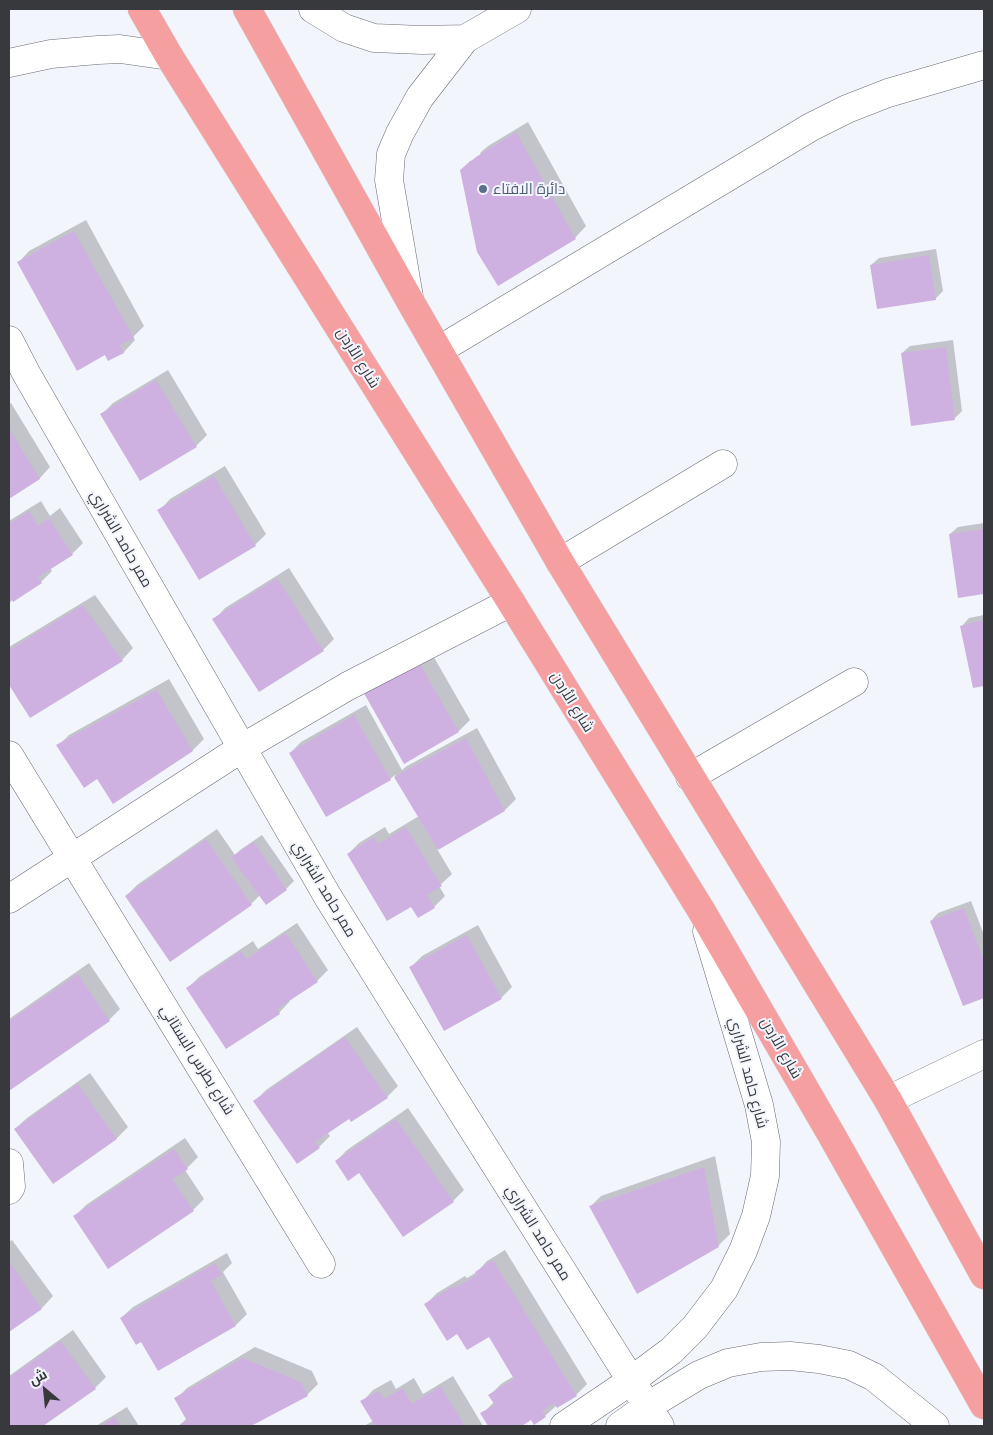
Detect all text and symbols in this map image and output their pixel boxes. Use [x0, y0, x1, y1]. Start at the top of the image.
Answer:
place label: دائرة الافتاء [493, 180, 565, 198]
marker: دائرة الافتاء [477, 183, 489, 195]
street label: شارع الأردن [332, 324, 384, 392]
street label: ممر حامد الشراري [86, 487, 156, 591]
street label: شارع الأردن [546, 668, 598, 736]
street label: ممر حامد الشراري [288, 838, 360, 940]
street label: شارع بطرس البستاني [156, 1002, 238, 1118]
street label: شارع الأردن [756, 1014, 806, 1082]
street label: شارع حامد الشراري [725, 1016, 771, 1130]
street label: ممر حامد الشراري [501, 1182, 575, 1284]
north arrow [20, 1365, 70, 1415]
text: ش [26, 1365, 50, 1389]

